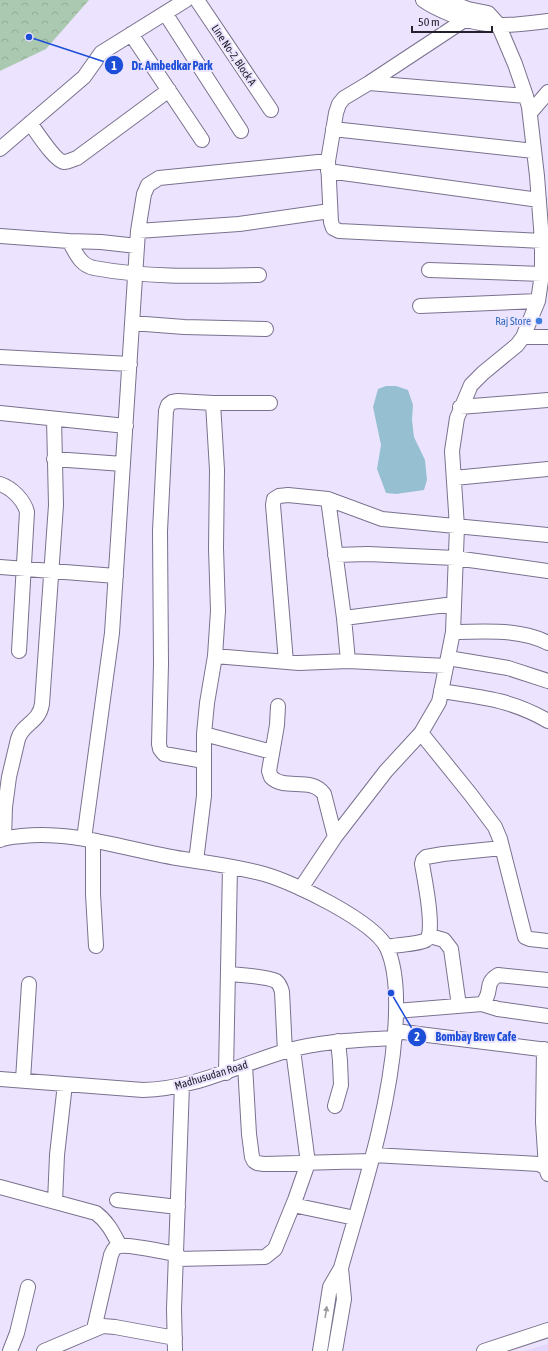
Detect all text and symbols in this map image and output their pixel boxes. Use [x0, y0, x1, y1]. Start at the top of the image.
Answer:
scale bar [412, 8, 492, 34]
text: 50 m [418, 15, 440, 29]
street label: Line No-2, Block A [209, 22, 259, 88]
callout: Dr. Ambedkar Park [104, 53, 221, 77]
text: 1 [111, 59, 117, 73]
text: Dr. Ambedkar Park [132, 59, 213, 73]
place label: Raj Store [495, 315, 531, 327]
marker: Raj Store [534, 316, 544, 326]
callout: Bombay Brew Cafe [407, 1025, 524, 1049]
text: 2 [414, 1030, 420, 1044]
text: Bombay Brew Cafe [436, 1030, 517, 1044]
street label: Madhusudan Road [173, 1058, 249, 1092]
one-way arrow [323, 1306, 329, 1319]

